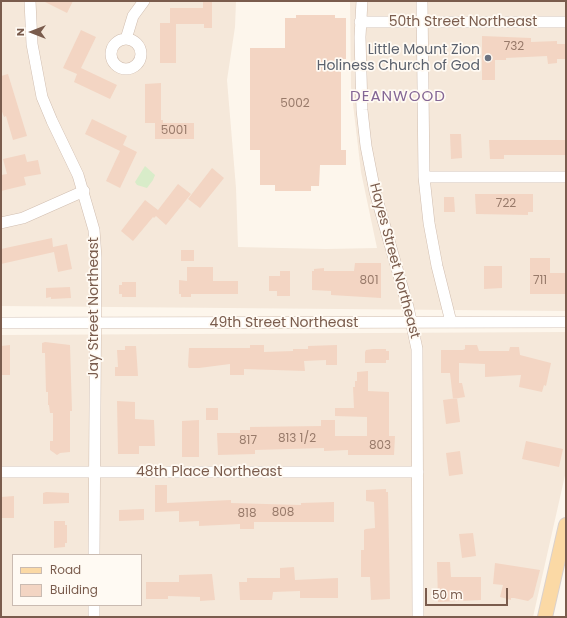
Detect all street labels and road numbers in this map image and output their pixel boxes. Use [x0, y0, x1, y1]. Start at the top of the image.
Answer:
street label: 50th Street Northeast [389, 14, 537, 30]
street label: Hayes Street Northeast [365, 181, 423, 341]
street label: Jay Street Northeast [86, 237, 102, 379]
street label: 49th Street Northeast [210, 315, 358, 331]
street label: 48th Place Northeast [136, 464, 282, 480]

